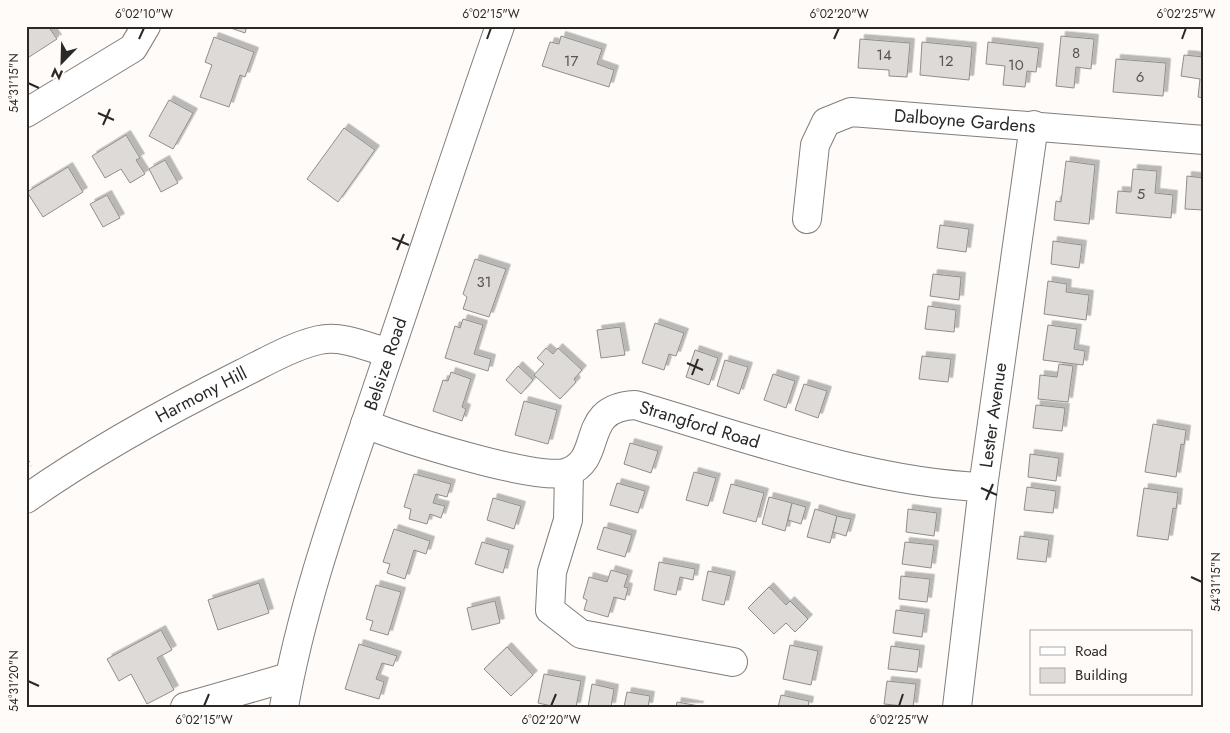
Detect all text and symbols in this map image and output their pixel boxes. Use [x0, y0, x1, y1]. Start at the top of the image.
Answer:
text: 6°02'10"W [115, 5, 173, 23]
text: 6°02'15"W [462, 5, 520, 23]
text: 6°02'20"W [809, 5, 869, 23]
text: 6°02'25"W [1157, 5, 1215, 23]
north arrow [38, 38, 88, 88]
house number: 8 [1072, 42, 1080, 64]
house number: 14 [876, 44, 892, 66]
house number: 17 [564, 50, 578, 72]
house number: 12 [938, 50, 954, 72]
text: 54°31'15"N [5, 53, 23, 113]
house number: 10 [1008, 54, 1024, 76]
text: N [48, 63, 66, 85]
house number: 6 [1136, 66, 1144, 88]
street label: Dalboyne Gardens [893, 102, 1037, 140]
house number: 5 [1137, 183, 1145, 205]
house number: 31 [477, 271, 491, 293]
street label: Belsize Road [358, 314, 413, 414]
street label: Harmony Hill [151, 360, 251, 429]
street label: Lester Avenue [973, 361, 1013, 470]
street label: Strangford Road [636, 394, 763, 455]
text: 54°31'15"N [1207, 552, 1225, 612]
legend [1030, 630, 1192, 696]
text: Road [1075, 640, 1107, 662]
text: 54°31'20"N [5, 650, 23, 712]
text: Building [1075, 664, 1127, 686]
text: 6°02'15"W [175, 711, 233, 729]
text: 6°02'20"W [521, 711, 581, 729]
text: 6°02'25"W [870, 711, 928, 729]

